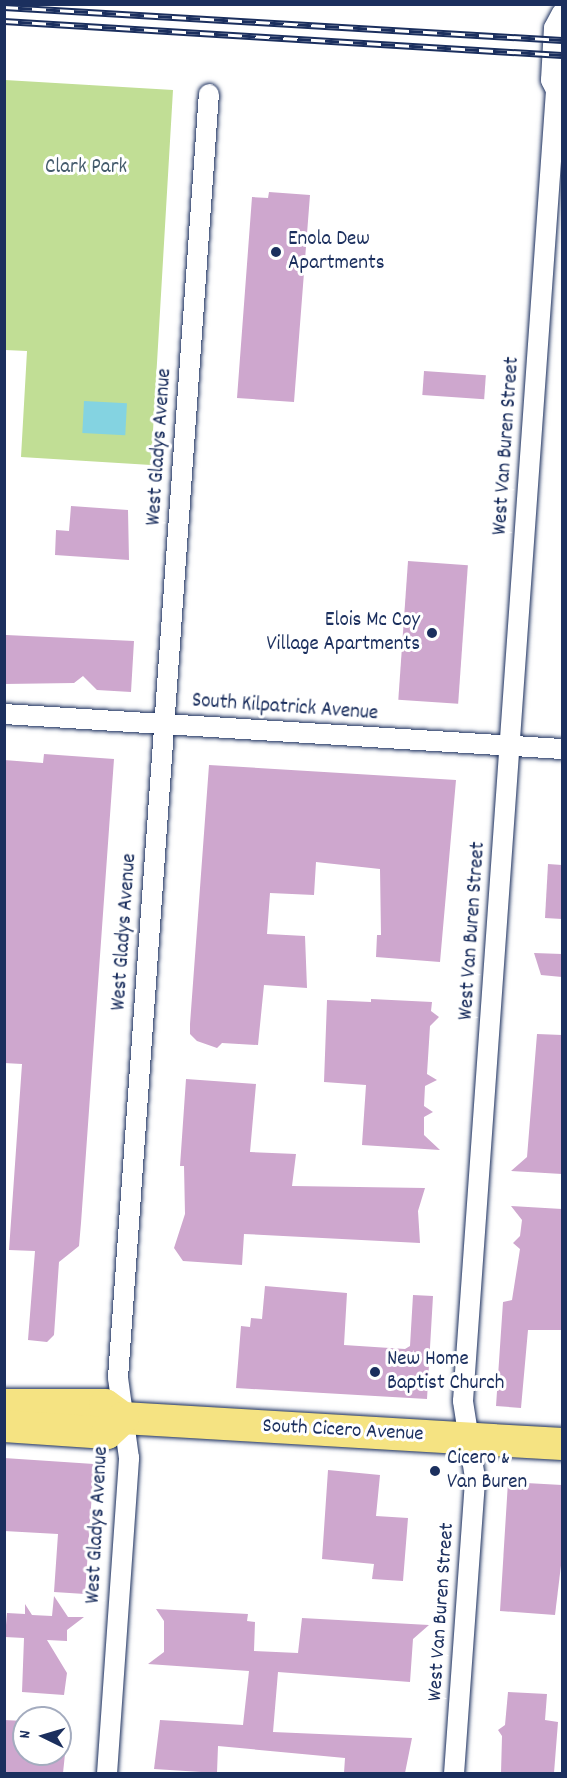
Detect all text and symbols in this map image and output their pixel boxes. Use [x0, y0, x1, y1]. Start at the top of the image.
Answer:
park label: Clark Park [45, 155, 127, 181]
place label: Enola Dew Apartments [288, 227, 384, 277]
marker: Enola Dew Apartments [269, 245, 283, 259]
street label: West Van Buren Street [488, 356, 526, 536]
street label: West Gladys Avenue [142, 368, 178, 526]
place label: Elois Mc Coy Village Apartments [266, 608, 420, 658]
marker: Elois Mc Coy Village Apartments [425, 626, 439, 640]
street label: South Kilpatrick Avenue [191, 689, 379, 727]
street label: West Van Buren Street [454, 841, 492, 1021]
street label: West Gladys Avenue [107, 853, 143, 1011]
place label: New Home Baptist Church [387, 1347, 504, 1397]
marker: New Home Baptist Church [368, 1365, 382, 1379]
street label: South Cicero Avenue [262, 1414, 424, 1448]
street label: West Gladys Avenue [81, 1446, 115, 1604]
place label: Cicero & Van Buren [447, 1446, 527, 1496]
marker: Cicero & Van Buren [428, 1464, 442, 1478]
street label: West Van Buren Street [423, 1522, 461, 1702]
north arrow [12, 1706, 72, 1766]
text: N [14, 1730, 37, 1740]

